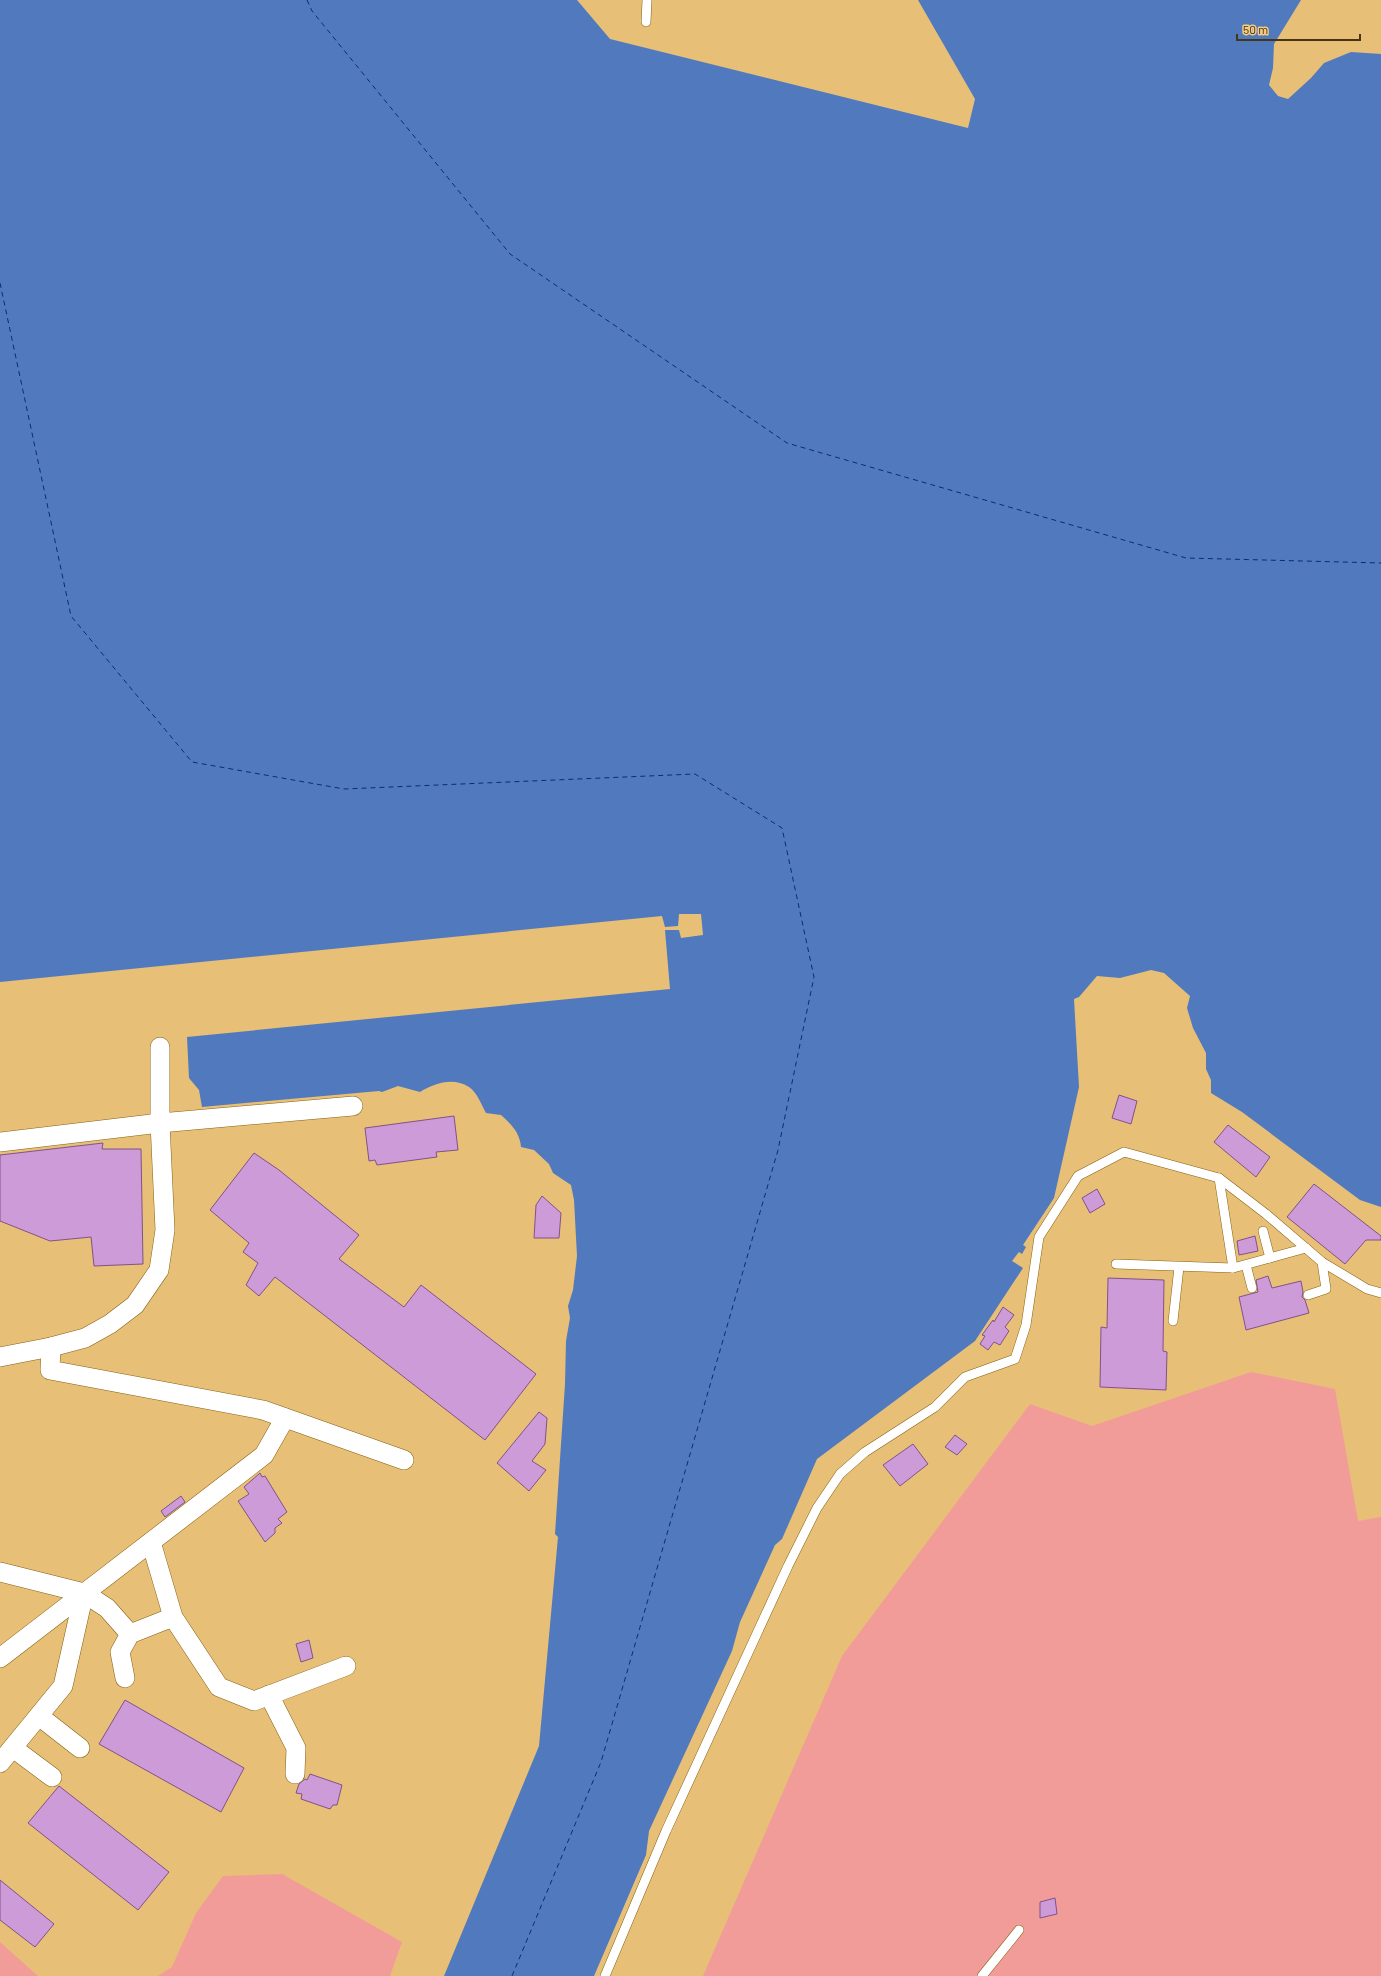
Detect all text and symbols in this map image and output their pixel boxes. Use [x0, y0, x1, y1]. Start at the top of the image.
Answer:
scale bar [1237, 16, 1360, 42]
text: 50 m [1243, 22, 1268, 36]

